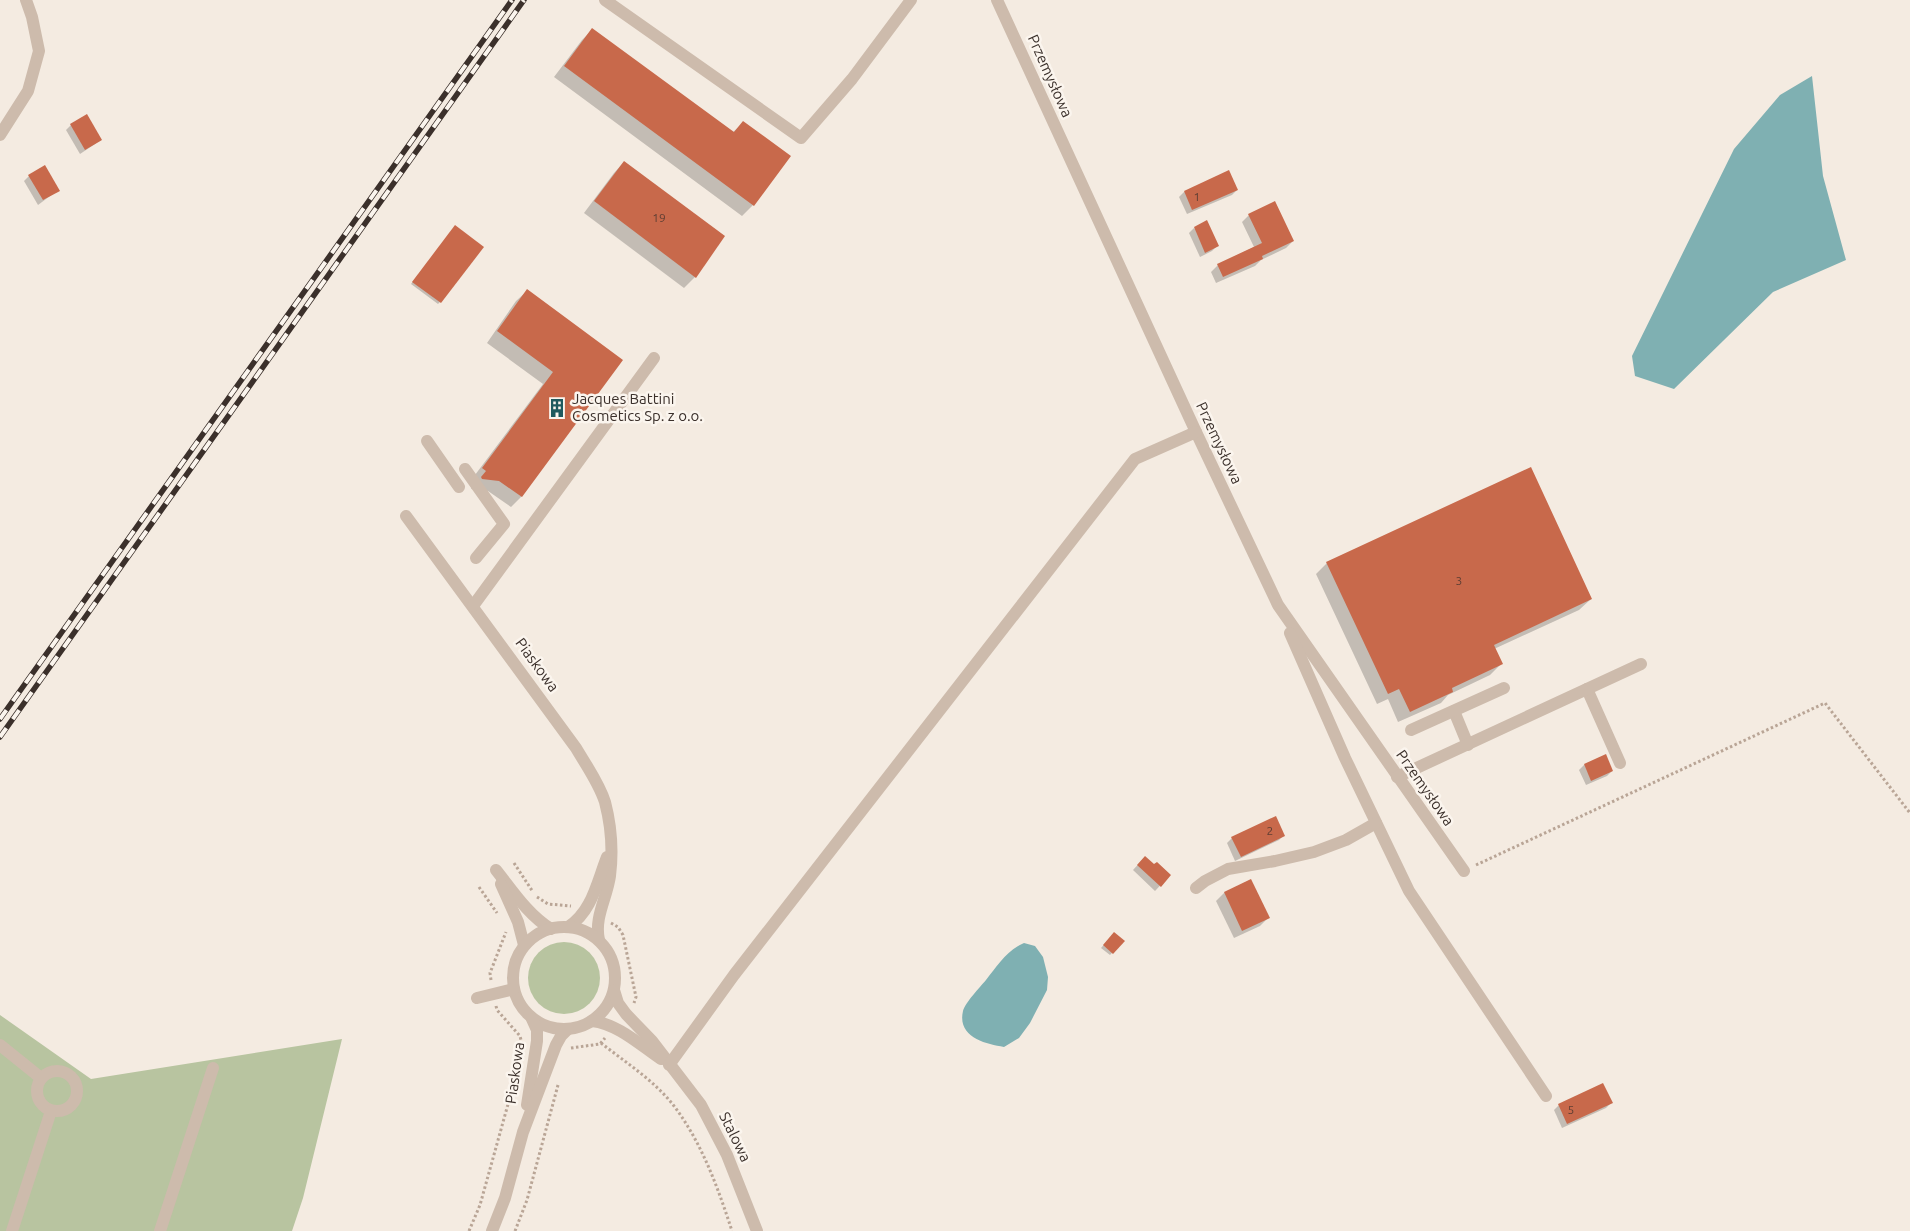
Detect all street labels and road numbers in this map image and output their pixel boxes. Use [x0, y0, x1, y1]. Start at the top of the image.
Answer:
street label: Przemysłowa [1025, 32, 1076, 120]
street label: Przemysłowa [1193, 399, 1246, 486]
street label: Piaskowa [512, 635, 563, 695]
street label: Przemysłowa [1393, 747, 1458, 829]
street label: Piaskowa [502, 1041, 527, 1105]
street label: Stalowa [716, 1109, 755, 1165]

